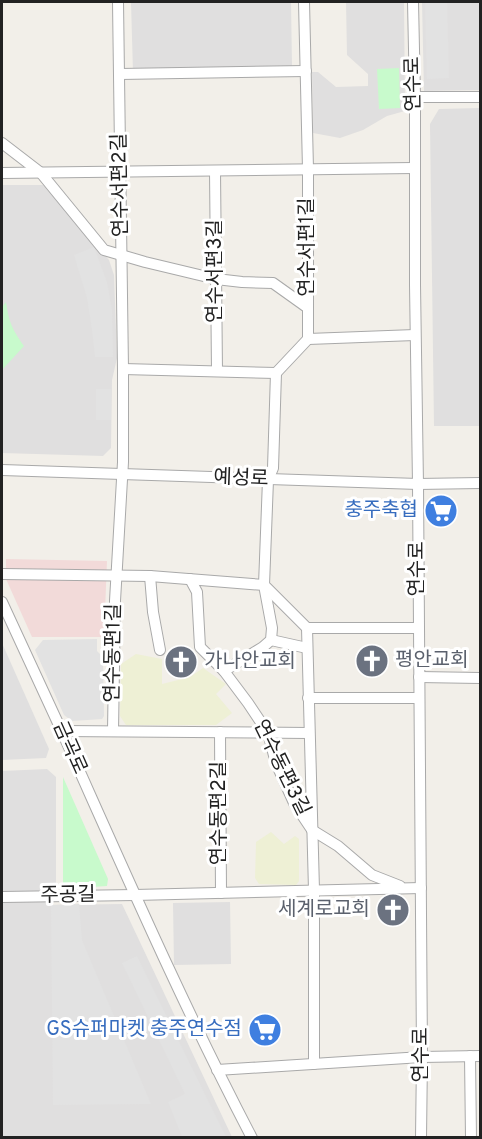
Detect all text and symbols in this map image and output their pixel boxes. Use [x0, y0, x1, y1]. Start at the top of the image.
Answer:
street label: 연수로 [401, 56, 427, 112]
street label: 연수서편2길 [107, 133, 135, 237]
street label: 연수서편1길 [295, 197, 321, 297]
street label: 연수서편3길 [203, 219, 229, 323]
street label: 예성로 [213, 465, 269, 493]
supermarket icon: 충주축협 [423, 493, 459, 529]
place label: 충주축협 [344, 498, 418, 524]
street label: 연수로 [405, 541, 431, 597]
street label: 연수동편1길 [100, 603, 128, 703]
church icon: 평안교회 [354, 643, 390, 679]
church icon: 가나안교회 [163, 644, 199, 680]
place label: 평안교회 [395, 648, 469, 674]
place label: 가나안교회 [204, 649, 296, 675]
street label: 연수동편3길 [247, 716, 315, 820]
street label: 금곡로 [46, 717, 92, 779]
street label: 연수동편2길 [207, 761, 233, 865]
street label: 주공길 [40, 883, 96, 909]
church icon: 세계로교회 [375, 892, 411, 928]
place label: 세계로교회 [278, 897, 370, 923]
supermarket icon: GS슈퍼마켓 충주연수점 [247, 1012, 283, 1048]
place label: GS슈퍼마켓 충주연수점 [46, 1017, 242, 1043]
street label: 연수로 [409, 1027, 435, 1083]

